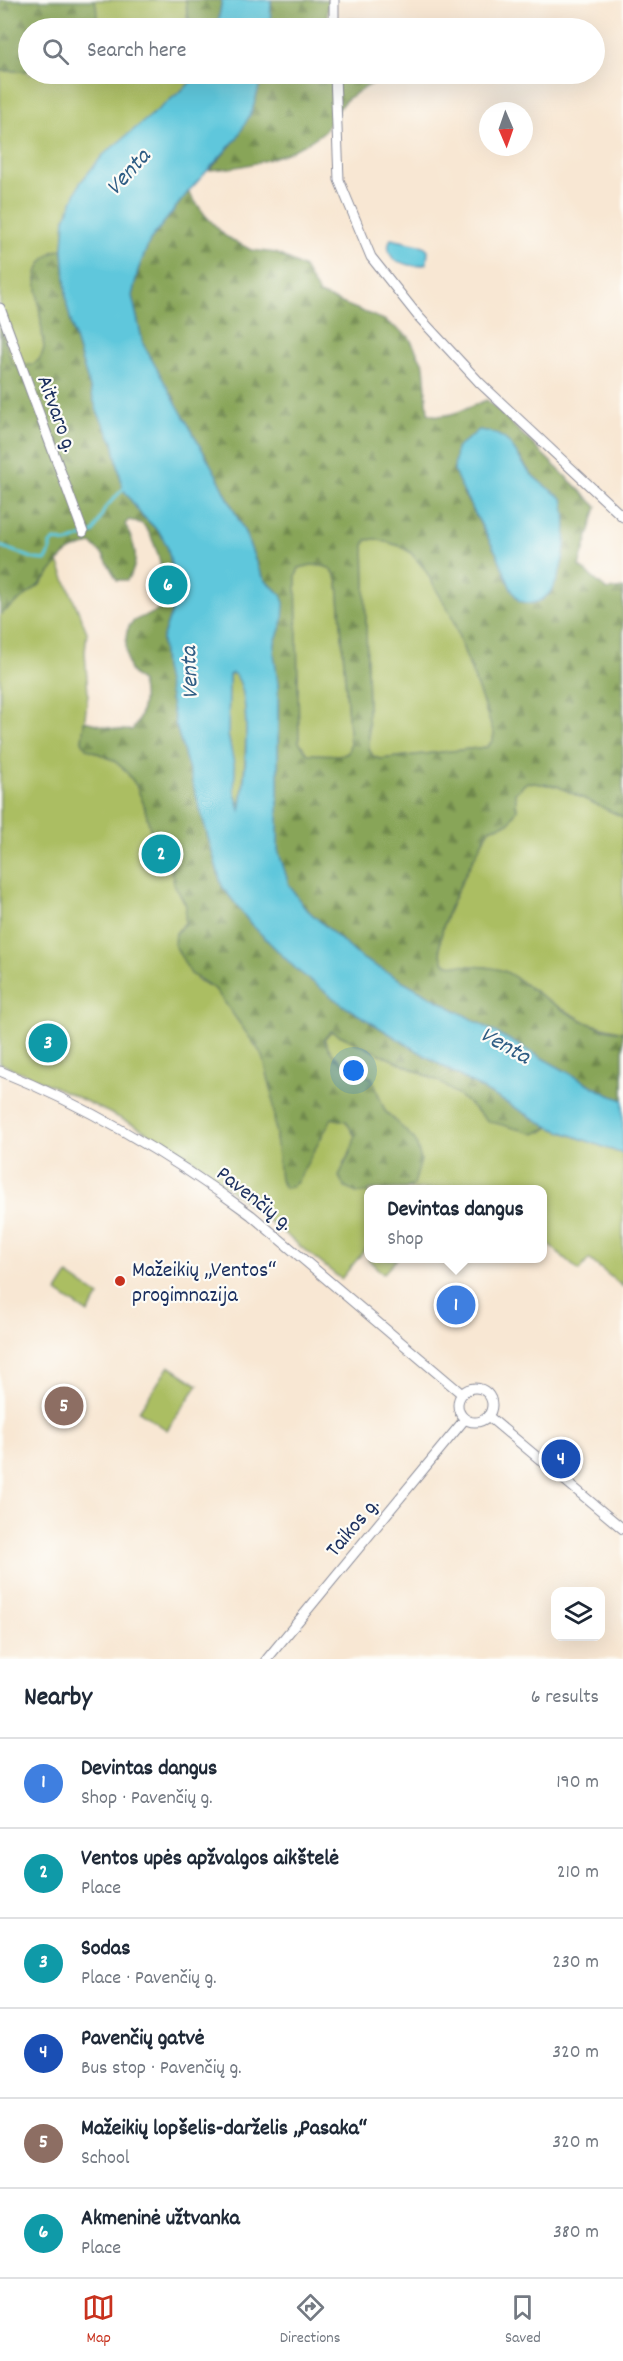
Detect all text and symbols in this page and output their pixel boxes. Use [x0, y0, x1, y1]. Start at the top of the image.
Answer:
search box [18, 18, 605, 84]
icon: search [39, 35, 72, 68]
text: Search here [87, 36, 186, 67]
north arrow [479, 102, 533, 156]
water label: Venta [99, 141, 161, 204]
street label: Aitvaro g. [27, 371, 84, 457]
pin: 6 [148, 562, 188, 608]
water label: Venta [173, 644, 209, 700]
pin: 2 [142, 832, 180, 876]
water label: Venta [473, 1019, 538, 1075]
pin: 3 [28, 1020, 68, 1066]
your location [339, 1056, 368, 1085]
street label: Pavenčių g. [209, 1160, 299, 1240]
popup [364, 1185, 547, 1263]
text: Devintas dangus [387, 1195, 524, 1226]
text: Shop [387, 1226, 423, 1254]
place label: Mažeikių „Ventos“ progimnazija [132, 1256, 277, 1312]
marker: Mažeikių „Ventos“ progimnazija [113, 1274, 127, 1288]
pin: 1 [436, 1282, 476, 1328]
pin: 5 [44, 1384, 84, 1428]
pin: 4 [542, 1436, 580, 1482]
street label: Taikos g. [319, 1492, 388, 1565]
map controls [551, 1587, 605, 1641]
button: layers [551, 1587, 605, 1641]
text: Nearby [24, 1680, 92, 1717]
text: 6 results [531, 1684, 599, 1712]
text: Devintas dangus [81, 1754, 217, 1785]
text: 1 [41, 1769, 46, 1797]
text: 190 m [556, 1769, 599, 1797]
text: Shop · Pavenčių g. [81, 1785, 213, 1813]
text: Ventos upės apžvalgos aikštelė [81, 1844, 339, 1875]
text: 2 [39, 1859, 48, 1887]
text: 210 m [557, 1859, 599, 1887]
text: Place [81, 1875, 121, 1903]
text: Sodas [81, 1934, 130, 1965]
text: 3 [39, 1949, 48, 1977]
text: 230 m [552, 1949, 599, 1977]
text: Place · Pavenčių g. [81, 1965, 217, 1993]
text: Pavenčių gatvė [81, 2024, 204, 2055]
text: 4 [39, 2039, 48, 2067]
text: 320 m [552, 2039, 599, 2067]
text: Bus stop · Pavenčių g. [81, 2055, 242, 2083]
text: Mažeikių lopšelis-darželis „Pasaka“ [81, 2114, 367, 2145]
text: 5 [39, 2129, 48, 2157]
text: 320 m [552, 2129, 599, 2157]
text: School [81, 2145, 130, 2173]
text: Akmeninė užtvanka [81, 2204, 240, 2235]
text: 6 [39, 2219, 48, 2247]
text: 380 m [553, 2219, 599, 2247]
text: Place [81, 2235, 121, 2263]
tab: Map [82, 2291, 115, 2350]
tab: Directions [280, 2291, 340, 2350]
tab: Saved [505, 2291, 541, 2350]

